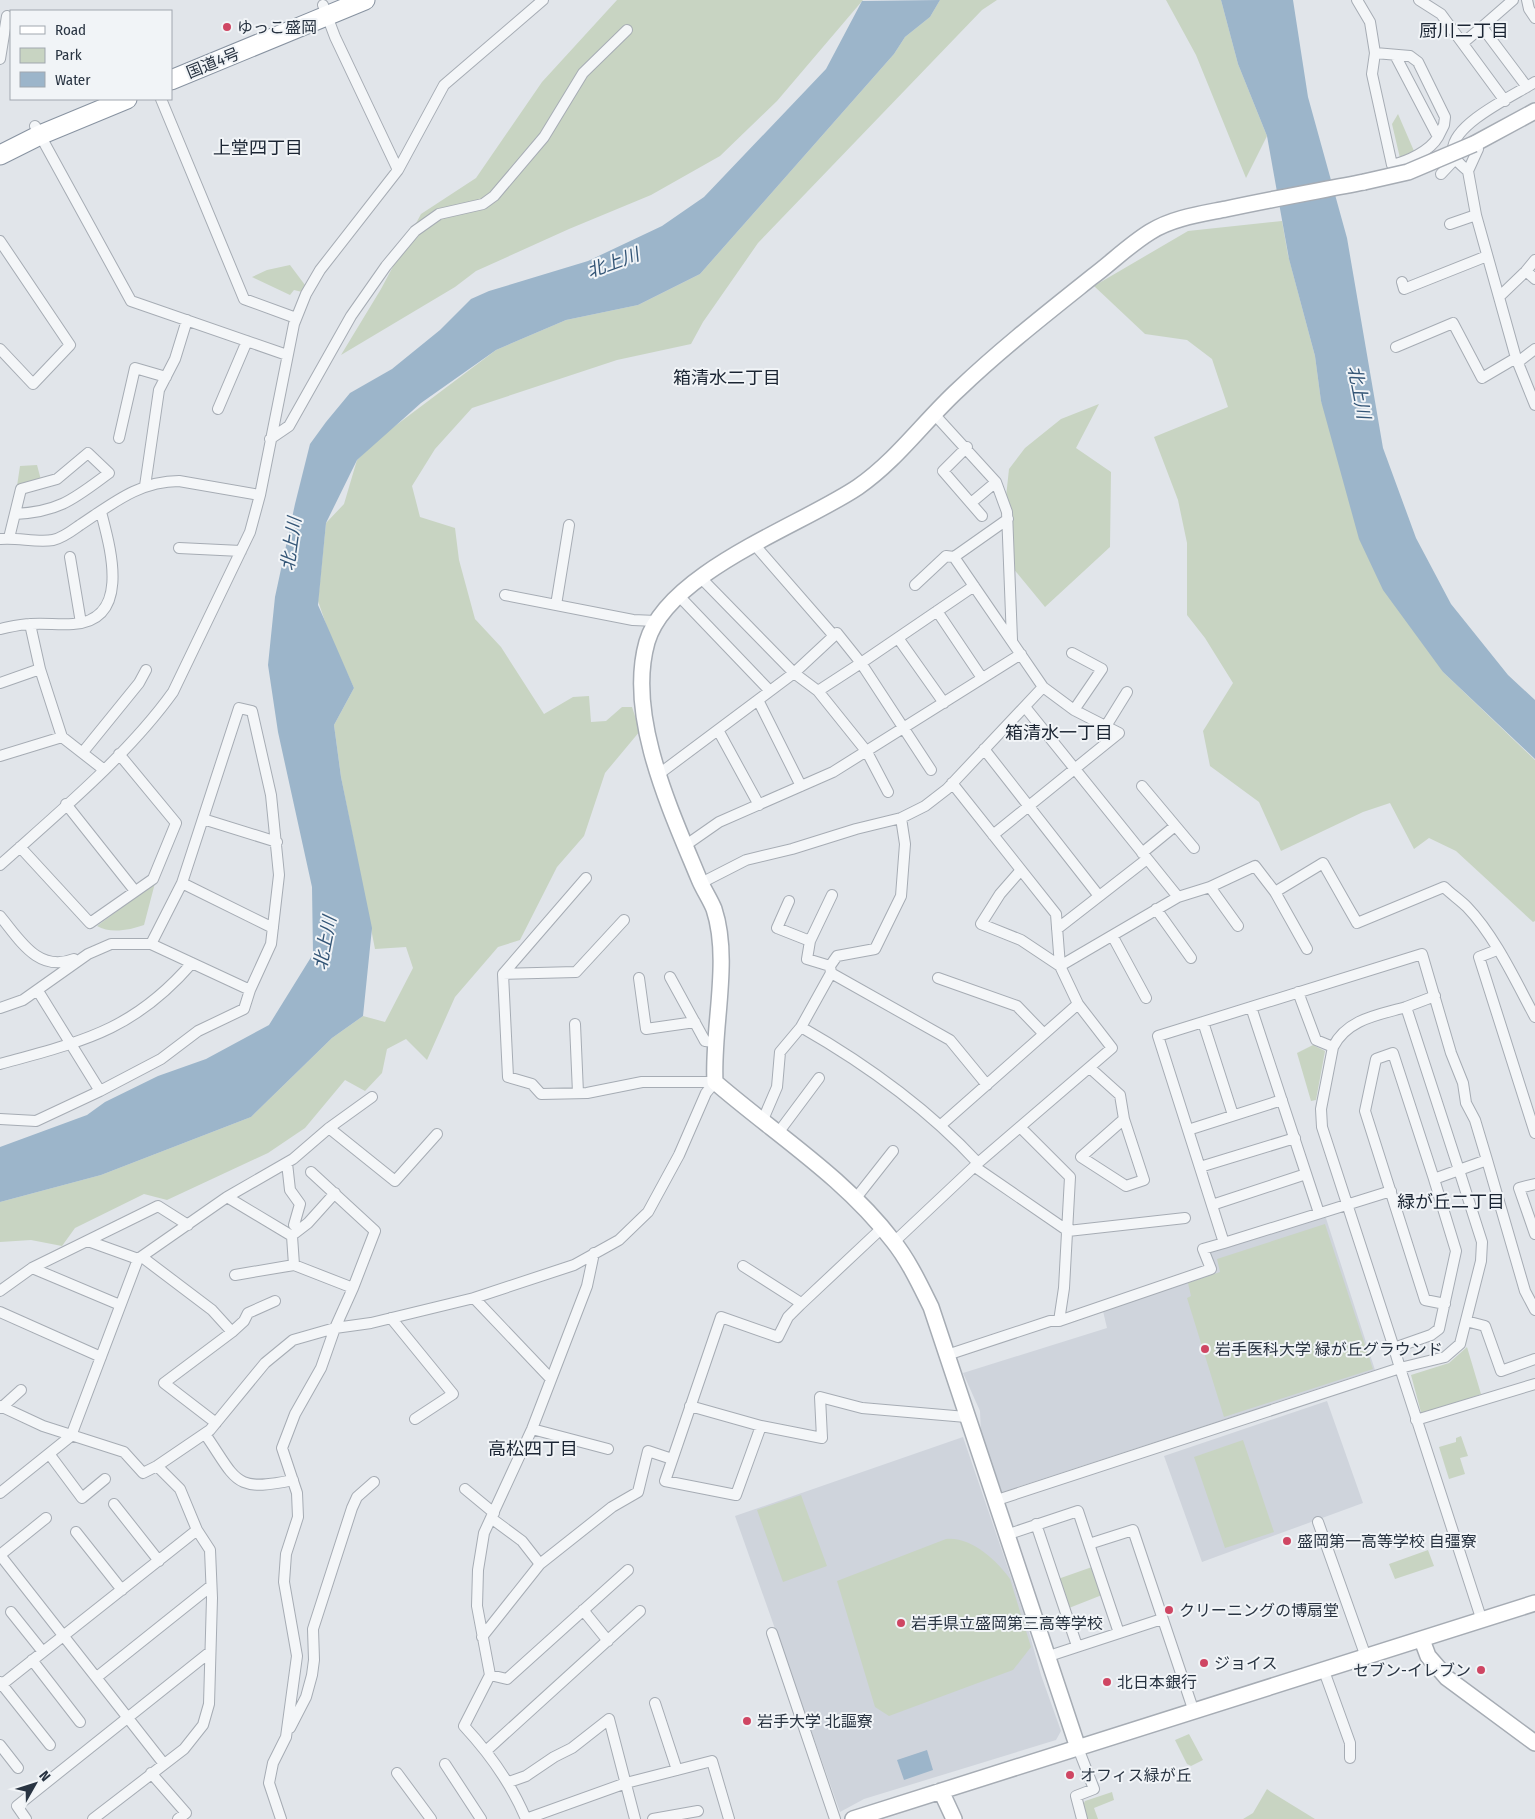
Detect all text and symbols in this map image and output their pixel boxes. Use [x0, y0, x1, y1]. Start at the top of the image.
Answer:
legend [10, 10, 172, 100]
place label: ゆっこ盛岡 [237, 18, 317, 37]
district label: 厨川二丁目 [1419, 20, 1509, 42]
text: Road [55, 21, 86, 39]
marker: ゆっこ盛岡 [221, 21, 233, 33]
street label: 国道4号 [184, 44, 242, 82]
text: Park [55, 46, 82, 64]
text: Water [55, 71, 91, 89]
district label: 上堂四丁目 [213, 137, 303, 159]
water label: 北上川 [584, 243, 644, 283]
water label: 北上川 [1343, 363, 1375, 423]
district label: 箱清水二丁目 [673, 367, 781, 389]
water label: 北上川 [276, 514, 306, 572]
district label: 箱清水一丁目 [1005, 722, 1113, 744]
water label: 北上川 [309, 912, 341, 972]
district label: 緑が丘二丁目 [1397, 1191, 1505, 1213]
place label: 岩手医科大学 緑が丘グラウンド [1215, 1340, 1443, 1359]
marker: 岩手医科大学 緑が丘グラウンド [1199, 1343, 1211, 1355]
district label: 高松四丁目 [488, 1438, 578, 1460]
place label: 盛岡第一高等学校 自彊寮 [1297, 1532, 1477, 1551]
marker: 盛岡第一高等学校 自彊寮 [1281, 1535, 1293, 1547]
place label: クリーニングの博扇堂 [1179, 1601, 1339, 1620]
marker: クリーニングの博扇堂 [1163, 1604, 1175, 1616]
place label: 岩手県立盛岡第三高等学校 [911, 1614, 1103, 1633]
marker: 岩手県立盛岡第三高等学校 [895, 1617, 907, 1629]
place label: ジョイス [1214, 1654, 1278, 1673]
marker: ジョイス [1198, 1657, 1210, 1669]
place label: セブン-イレブン [1353, 1661, 1471, 1680]
marker: セブン-イレブン [1475, 1664, 1487, 1676]
place label: 北日本銀行 [1117, 1673, 1197, 1692]
marker: 北日本銀行 [1101, 1676, 1113, 1688]
place label: 岩手大学 北謳寮 [757, 1712, 873, 1731]
marker: 岩手大学 北謳寮 [741, 1715, 753, 1727]
north arrow [10, 1759, 60, 1809]
place label: オフィス緑が丘 [1080, 1766, 1192, 1785]
text: N [35, 1768, 54, 1785]
marker: オフィス緑が丘 [1064, 1769, 1076, 1781]

